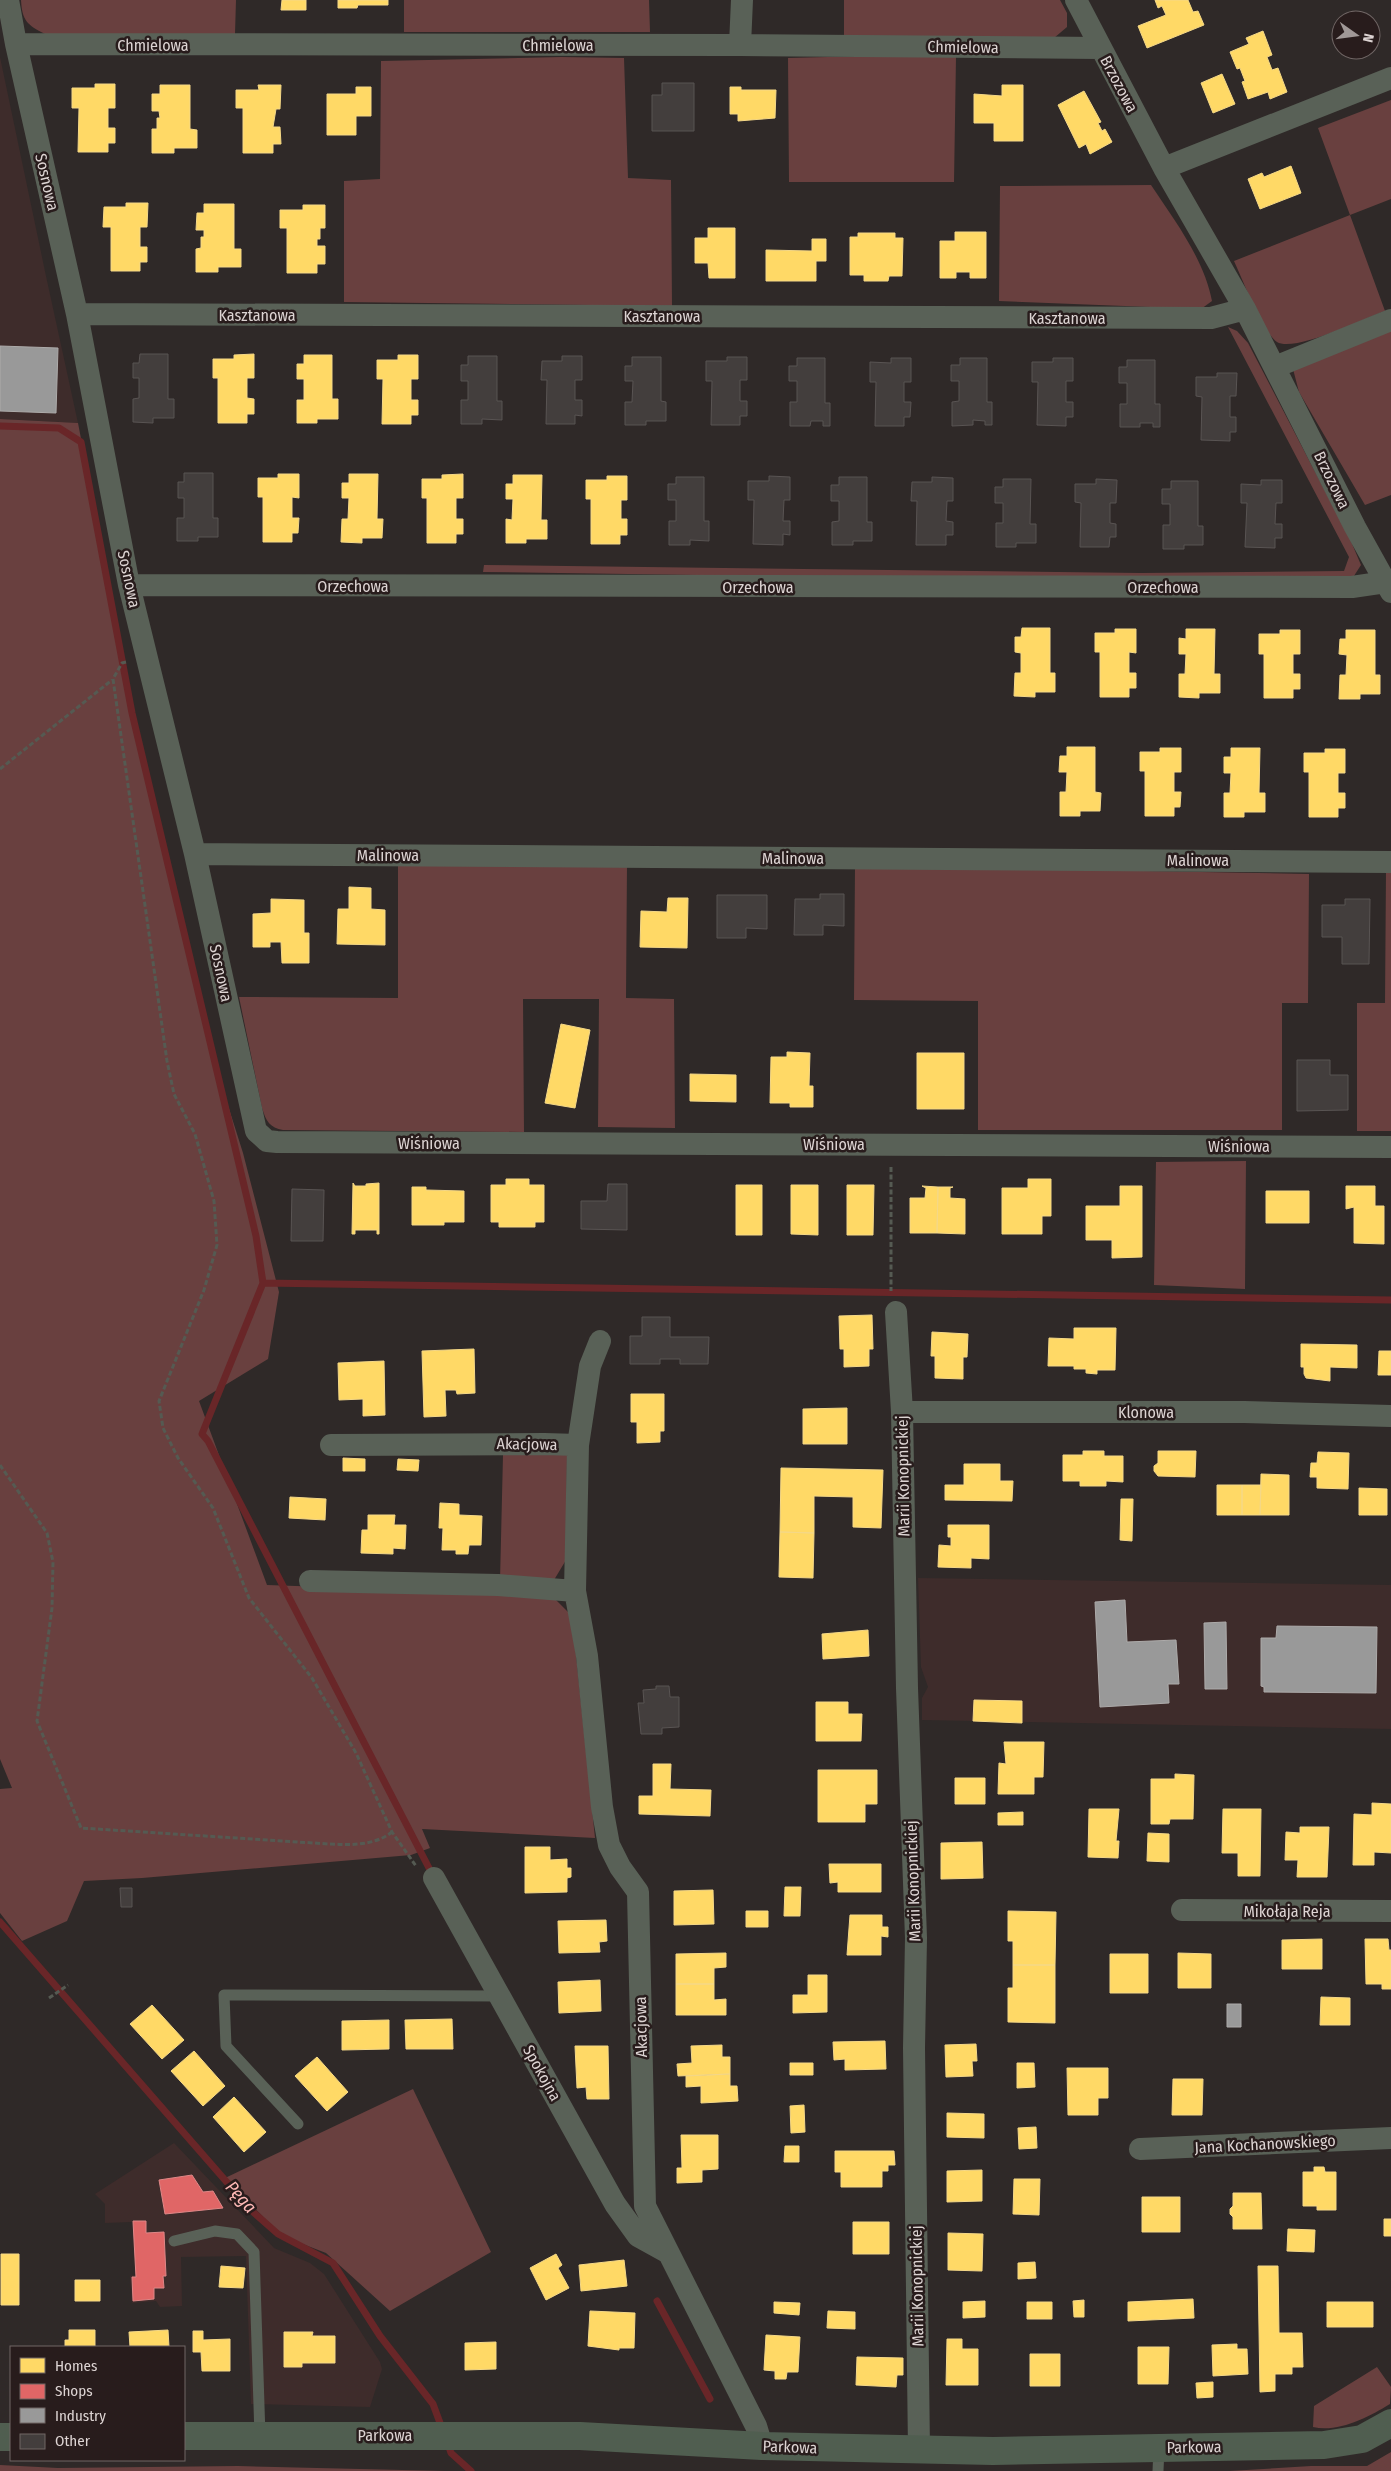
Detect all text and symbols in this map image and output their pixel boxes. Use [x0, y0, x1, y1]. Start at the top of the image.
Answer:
north arrow [1331, 10, 1381, 60]
text: N [1359, 32, 1377, 44]
street label: Chmielowa [117, 36, 189, 55]
street label: Chmielowa [522, 36, 594, 55]
street label: Chmielowa [927, 37, 999, 57]
street label: Brzozowa [1096, 52, 1142, 116]
street label: Sosnowa [31, 152, 63, 213]
street label: Kasztanowa [218, 306, 296, 325]
street label: Kasztanowa [623, 307, 701, 326]
street label: Kasztanowa [1028, 309, 1106, 328]
street label: Brzozowa [1310, 448, 1354, 512]
street label: Sosnowa [114, 549, 144, 610]
street label: Orzechowa [317, 577, 389, 596]
street label: Orzechowa [722, 578, 794, 597]
street label: Orzechowa [1127, 578, 1199, 597]
street label: Malinowa [357, 846, 419, 865]
street label: Malinowa [762, 849, 824, 868]
street label: Malinowa [1167, 851, 1229, 870]
street label: Sosnowa [206, 943, 236, 1004]
street label: Wiśniowa [398, 1134, 460, 1153]
street label: Wiśniowa [803, 1135, 865, 1154]
street label: Wiśniowa [1208, 1137, 1270, 1156]
street label: Klonowa [1118, 1403, 1174, 1422]
street label: Marii Konopnickiej [892, 1415, 914, 1537]
street label: Akacjowa [496, 1434, 558, 1454]
street label: Marii Konopnickiej [901, 1820, 925, 1942]
street label: Mikołaja Reja [1243, 1902, 1331, 1921]
street label: Akacjowa [631, 1996, 651, 2058]
street label: Spokojna [519, 2042, 565, 2104]
street label: Jana Kochanowskiego [1194, 2131, 1336, 2157]
water label: Pęga [221, 2176, 261, 2218]
street label: Marii Konopnickiej [906, 2225, 928, 2347]
legend [10, 2346, 185, 2461]
text: Homes [55, 2357, 97, 2375]
text: Shops [55, 2382, 93, 2400]
text: Industry [55, 2407, 106, 2425]
street label: Parkowa [358, 2426, 413, 2445]
text: Other [55, 2432, 91, 2450]
street label: Parkowa [762, 2437, 818, 2457]
street label: Parkowa [1166, 2437, 1222, 2457]

